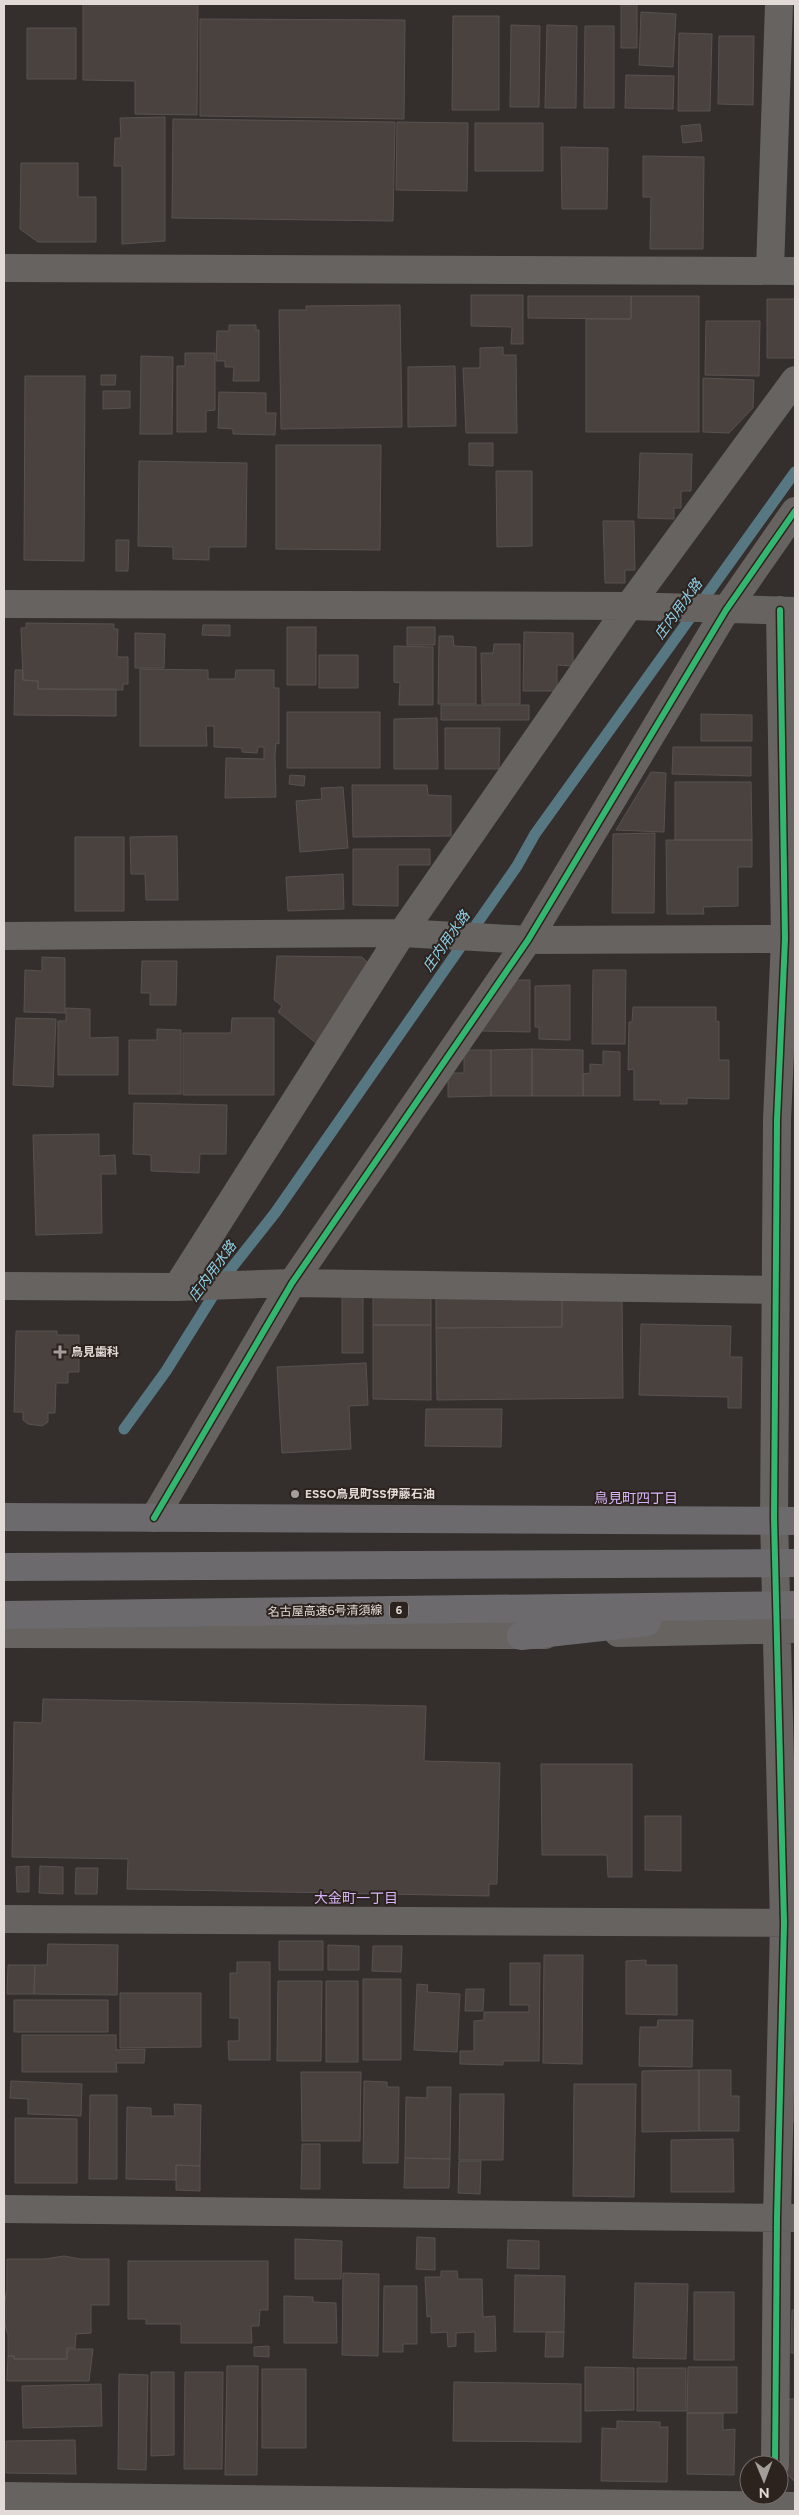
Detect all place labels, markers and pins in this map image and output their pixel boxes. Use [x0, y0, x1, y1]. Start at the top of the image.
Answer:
marker: 鳥見歯科 [53, 1345, 67, 1359]
place label: 鳥見歯科 [71, 1345, 119, 1359]
place label: ESSO鳥見町SS伊藤石油 [305, 1487, 435, 1501]
marker: ESSO鳥見町SS伊藤石油 [289, 1488, 301, 1500]

